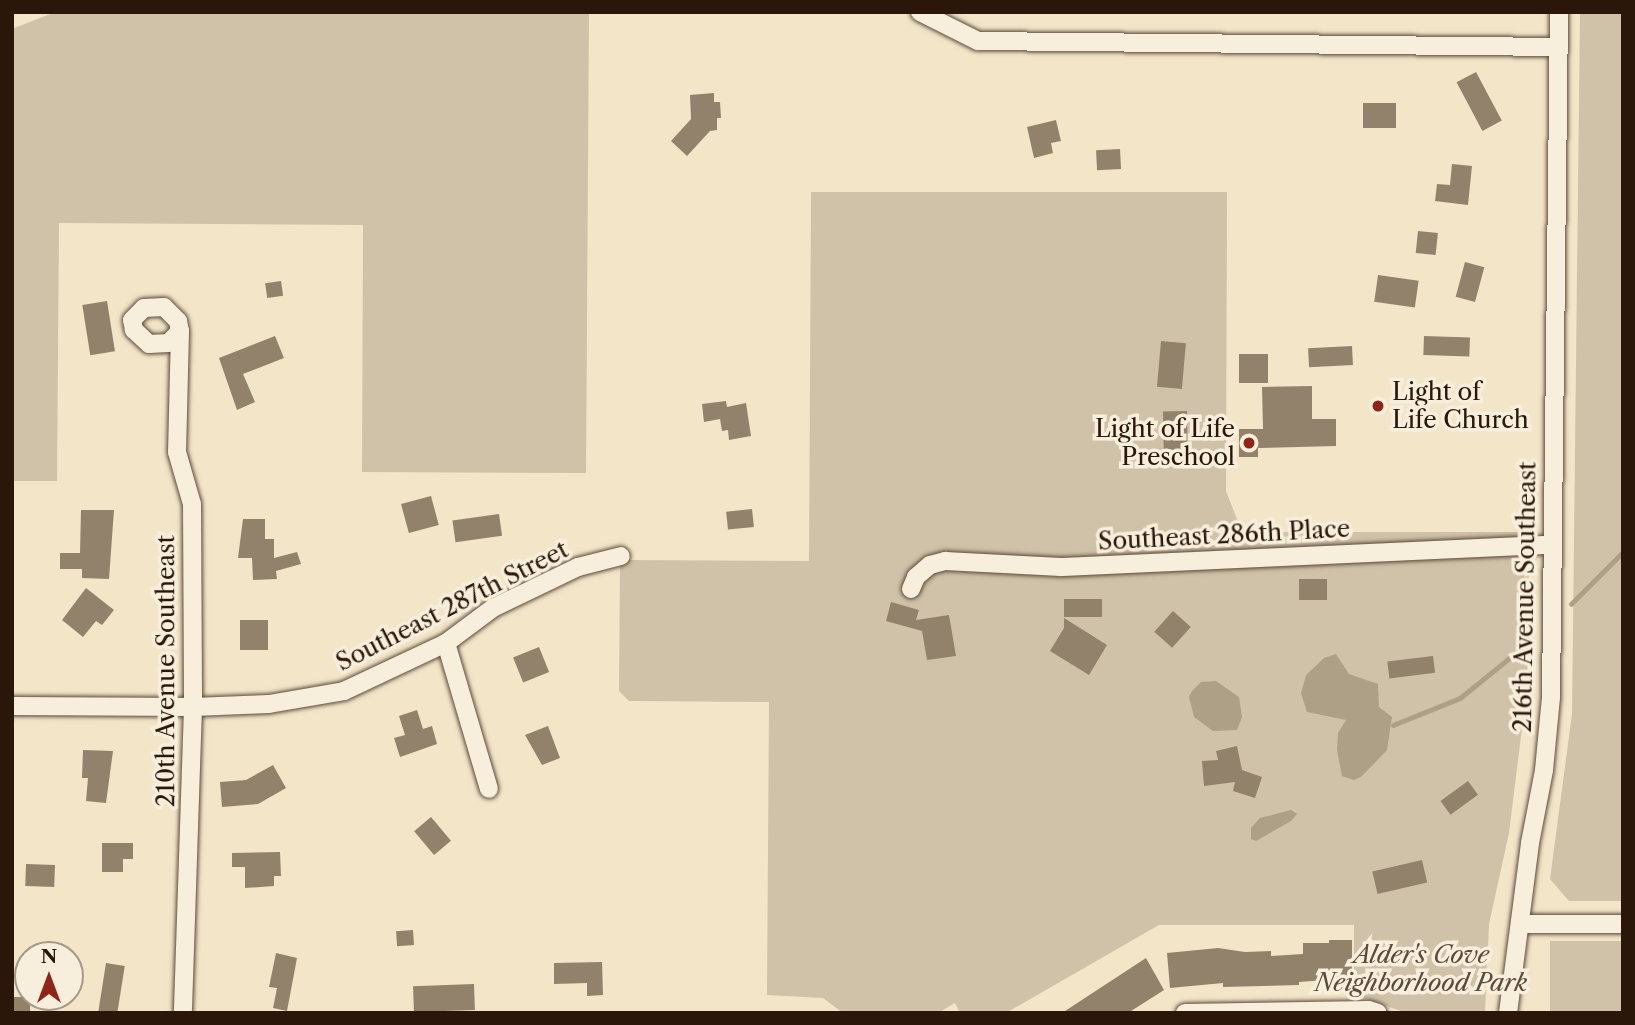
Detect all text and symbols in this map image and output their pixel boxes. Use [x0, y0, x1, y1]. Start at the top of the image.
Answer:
place label: Light of Life Church [1392, 378, 1529, 434]
marker: Light of Life Church [1370, 398, 1386, 414]
place label: Light of Life Preschool [1095, 415, 1235, 471]
marker: Light of Life Preschool [1241, 435, 1257, 451]
street label: 216th Avenue Southeast [1508, 461, 1542, 733]
street label: Southeast 286th Place [1097, 514, 1351, 556]
street label: 210th Avenue Southeast [152, 535, 180, 807]
street label: Southeast 287th Street [331, 535, 573, 677]
north arrow [14, 941, 84, 1011]
park label: Alder's Cove Neighborhood Park [1315, 941, 1527, 997]
text: N [41, 945, 57, 968]

